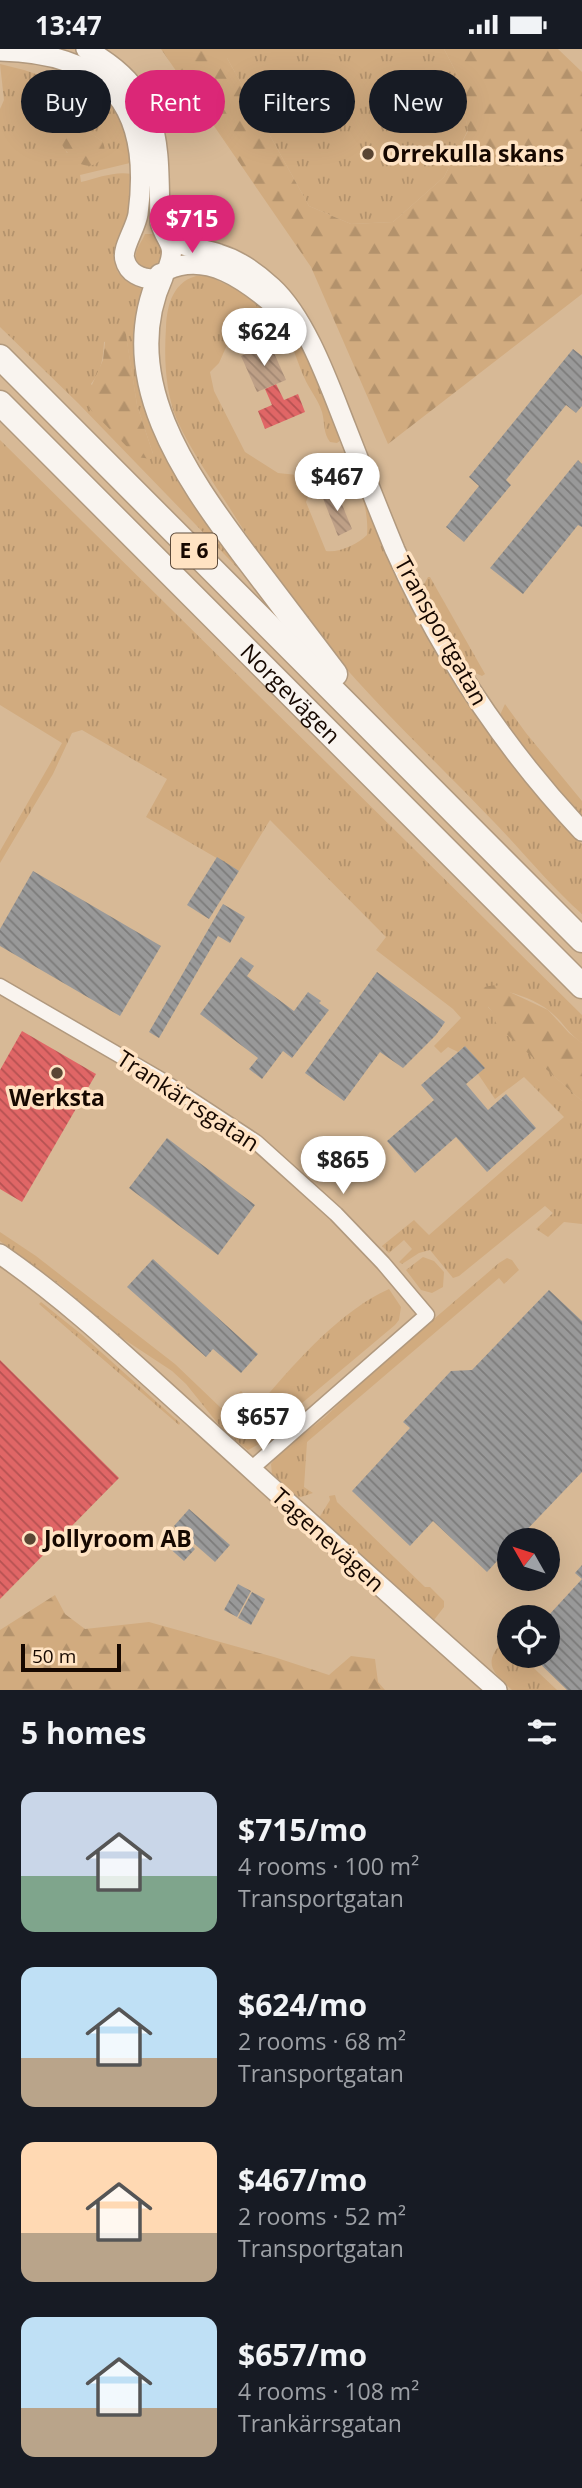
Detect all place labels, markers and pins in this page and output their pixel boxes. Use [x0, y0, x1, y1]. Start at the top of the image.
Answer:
place label: Orrekulla skans [382, 137, 564, 169]
marker: Orrekulla skans [360, 146, 376, 162]
pin: $715 [151, 195, 233, 255]
pin: $624 [223, 309, 305, 368]
pin: $467 [296, 454, 378, 513]
marker: Werksta [49, 1065, 65, 1081]
place label: Werksta [9, 1081, 105, 1113]
pin: $865 [302, 1137, 384, 1196]
pin: $657 [222, 1393, 304, 1453]
place label: Jollyroom AB [42, 1522, 192, 1554]
marker: Jollyroom AB [22, 1531, 38, 1547]

